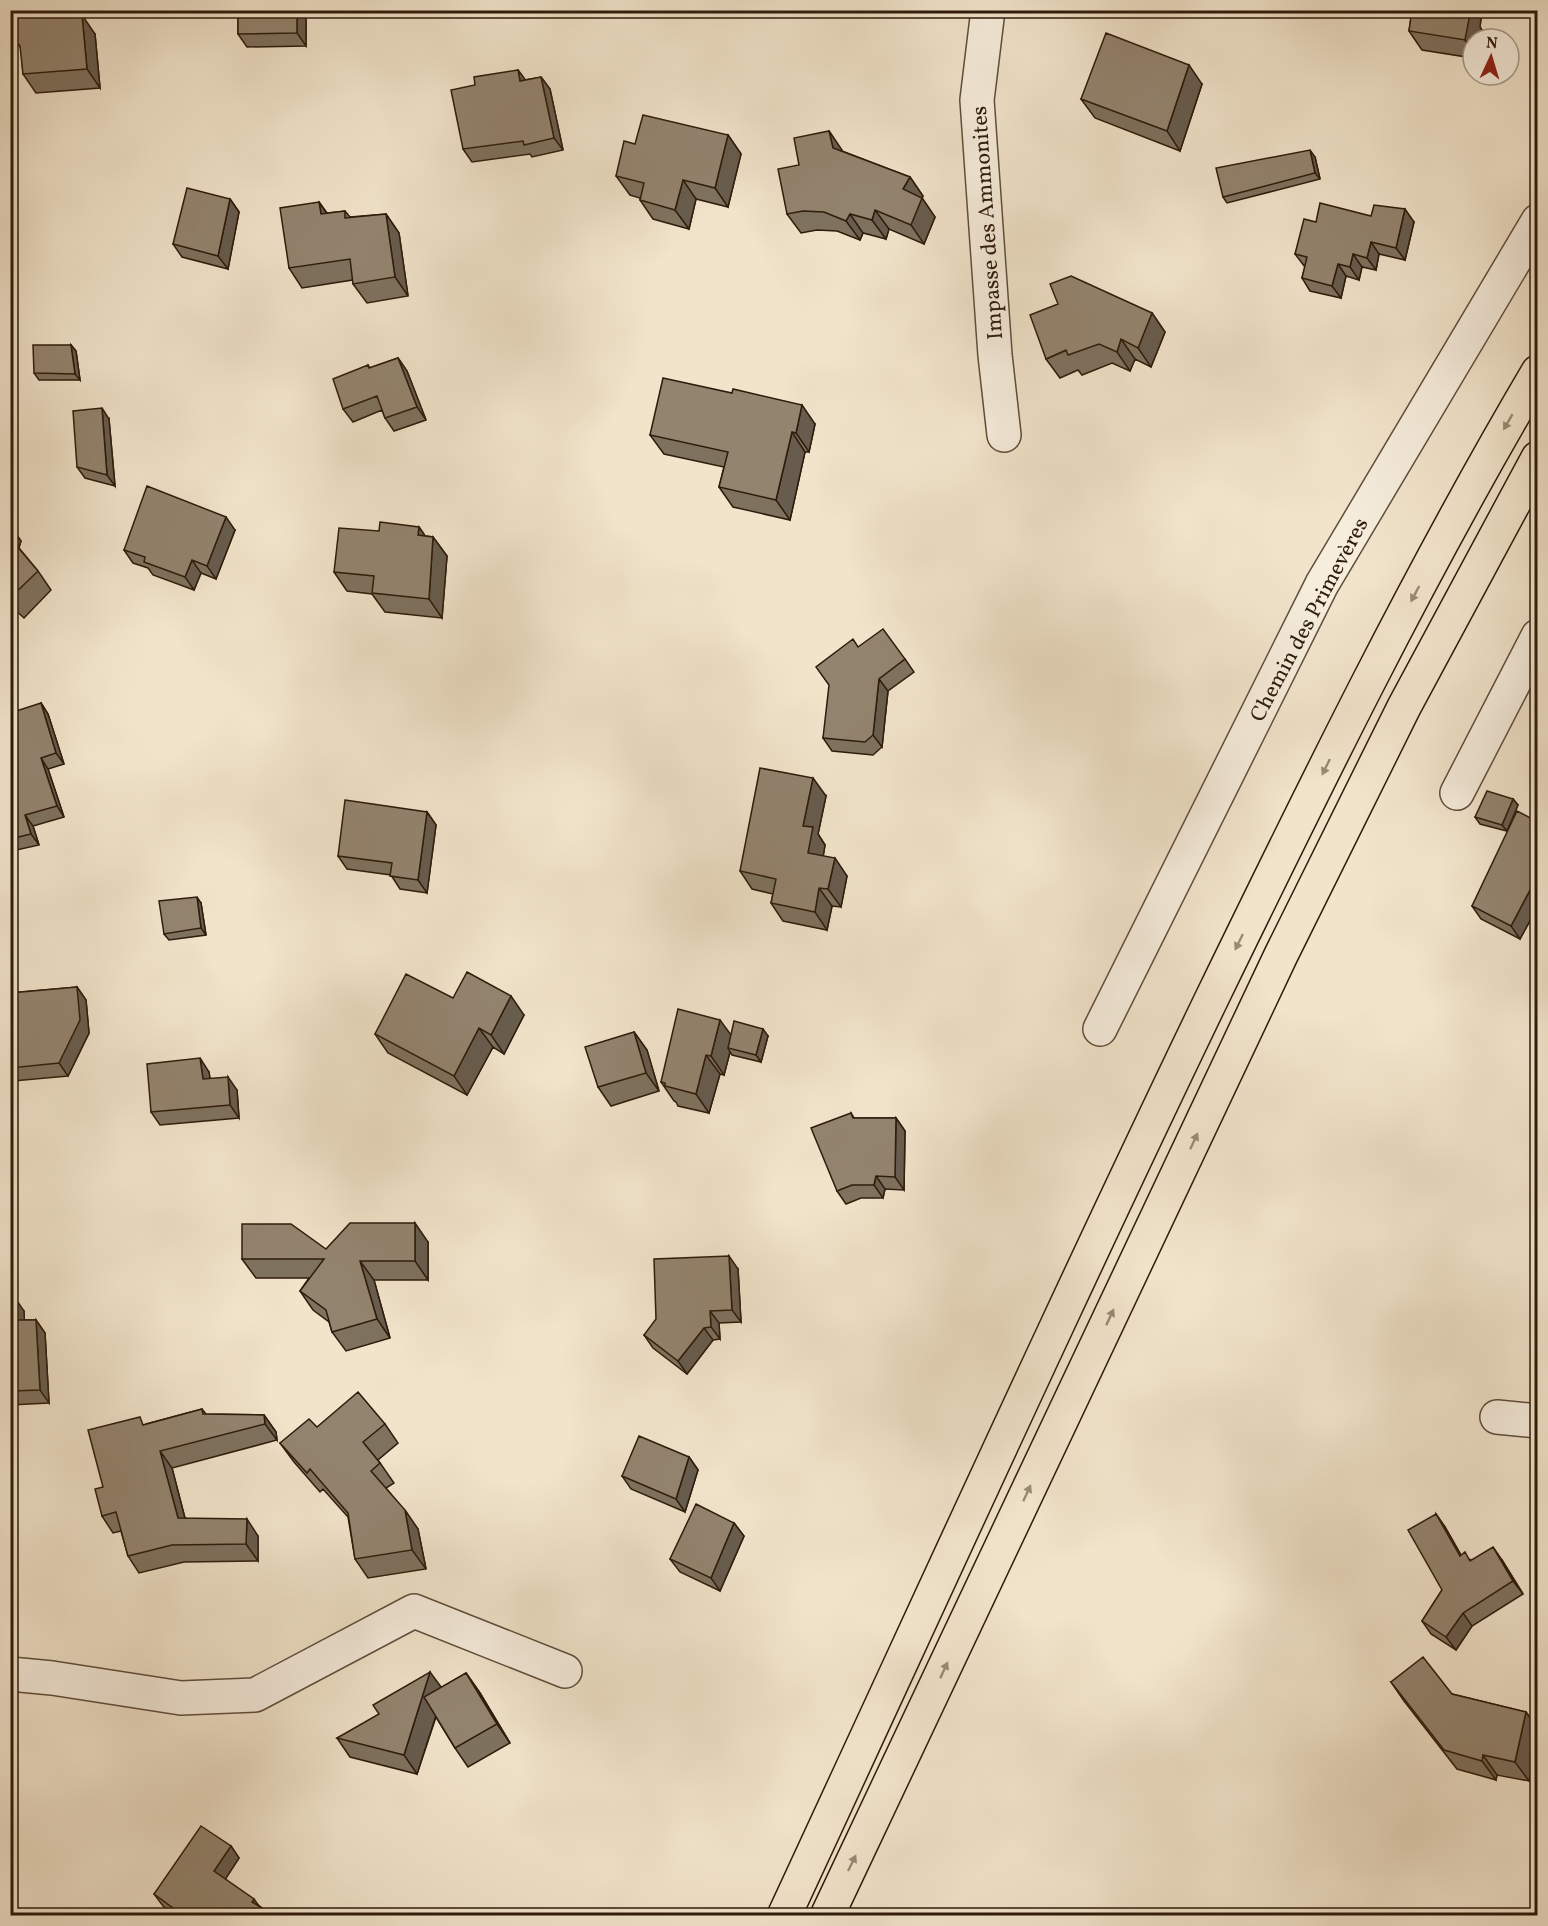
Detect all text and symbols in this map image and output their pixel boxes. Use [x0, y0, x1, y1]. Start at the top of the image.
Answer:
north arrow [1461, 27, 1521, 87]
text: N [1485, 33, 1499, 55]
street label: Impasse des Ammonites [965, 105, 1012, 341]
one-way arrow [1503, 414, 1513, 431]
street label: Chemin des Primevères [1243, 513, 1377, 728]
one-way arrow [1410, 586, 1420, 603]
one-way arrow [1321, 759, 1330, 776]
one-way arrow [1235, 934, 1244, 951]
one-way arrow [1189, 1132, 1198, 1149]
one-way arrow [1106, 1308, 1115, 1325]
one-way arrow [1023, 1485, 1032, 1502]
one-way arrow [940, 1661, 949, 1678]
one-way arrow [848, 1854, 857, 1871]

